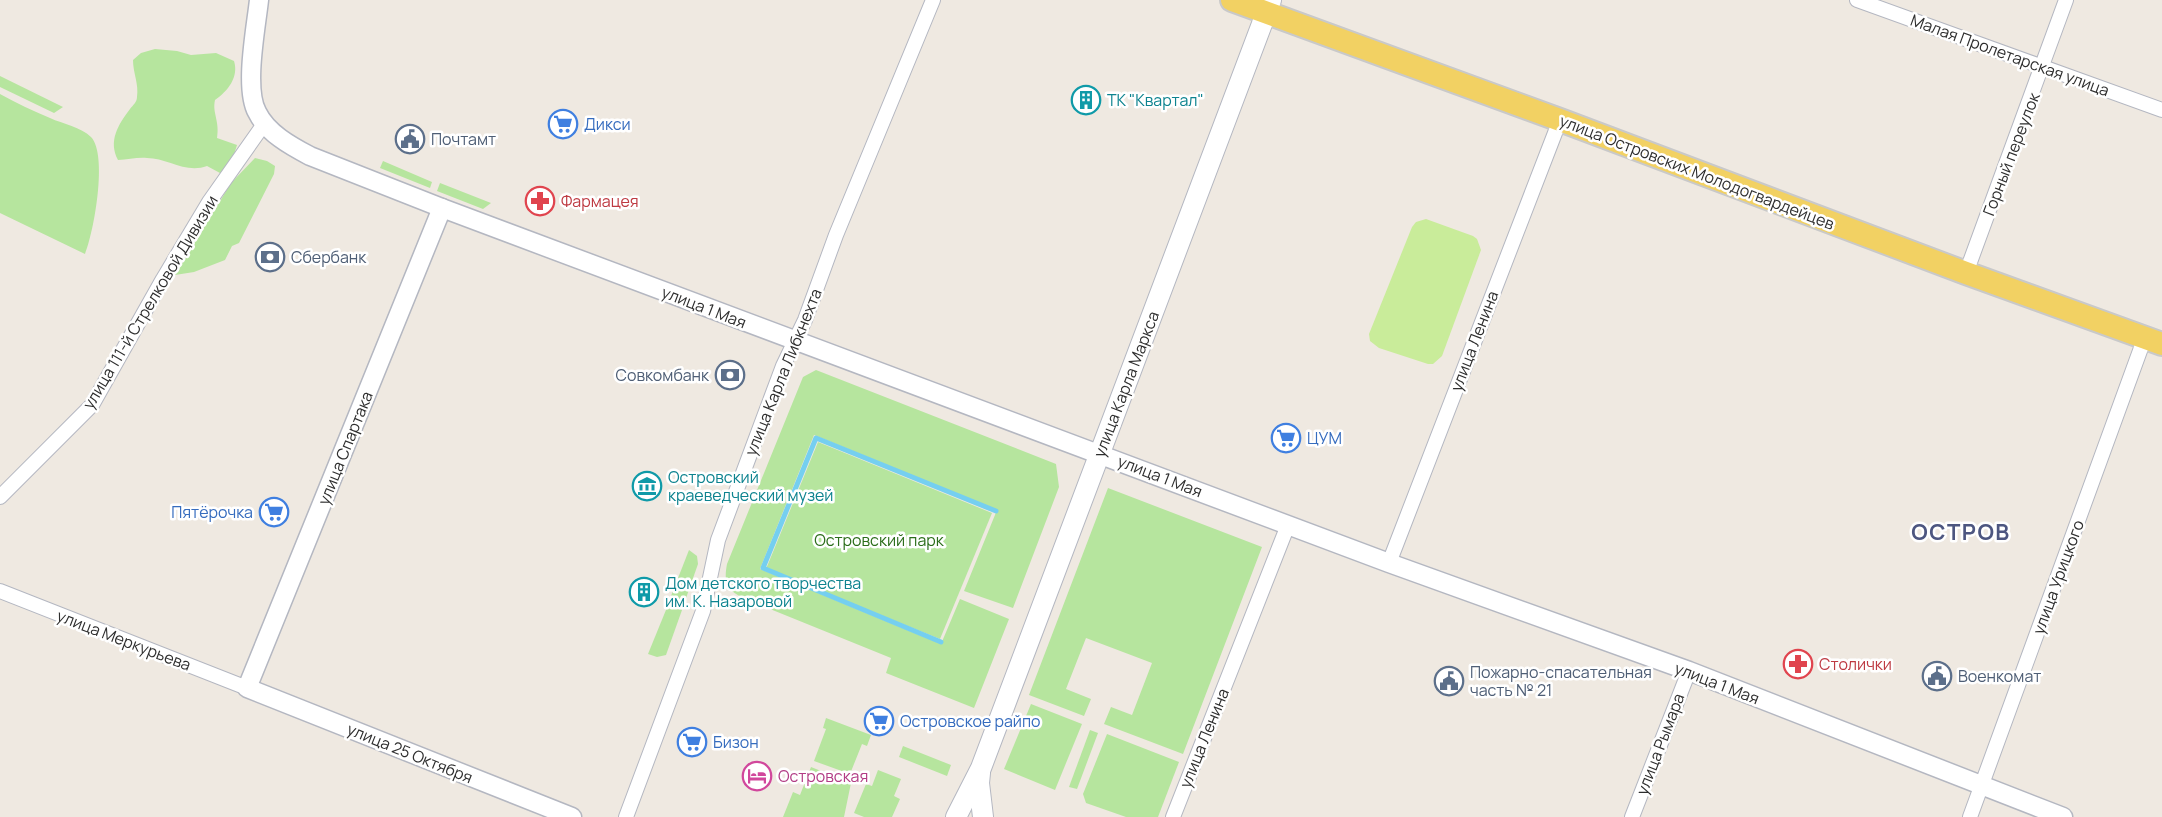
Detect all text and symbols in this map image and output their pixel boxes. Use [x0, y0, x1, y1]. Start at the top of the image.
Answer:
street label: Малая Пролетарская улица [1908, 9, 2112, 101]
building icon: ТК "Квартал" [1070, 84, 1102, 116]
street label: Горный переулок [1977, 88, 2045, 219]
place label: ТК "Квартал" [1107, 89, 1204, 111]
supermarket icon: Дикси [547, 108, 579, 140]
street label: улица Островских Молодогвардейцев [1556, 109, 1838, 235]
place label: Дикси [584, 113, 631, 135]
public building icon: Почтамт [394, 123, 426, 155]
place label: Почтамт [431, 128, 496, 150]
pharmacy icon: Фармацея [524, 185, 556, 217]
place label: Фармацея [561, 190, 639, 212]
street label: улица 111-й Стрелковой Дивизии [77, 191, 223, 413]
bank icon: Сбербанк [254, 241, 286, 273]
place label: Сбербанк [291, 246, 367, 268]
street label: улица 1 Мая [659, 281, 749, 333]
street label: улица Карла Либкнехта [739, 285, 827, 459]
street label: улица Ленина [1445, 288, 1503, 394]
street label: улица Карла Маркса [1088, 308, 1164, 460]
bank icon: Совкомбанк [714, 359, 746, 391]
place label: Совкомбанк [616, 364, 710, 386]
street label: улица Спартака [312, 388, 378, 508]
supermarket icon: ЦУМ [1270, 422, 1302, 454]
place label: ЦУМ [1307, 427, 1342, 449]
street label: улица 1 Мая [1115, 450, 1205, 502]
place label: Островский краеведческий музей [668, 466, 833, 506]
museum icon: Островский краеведческий музей [631, 470, 663, 502]
supermarket icon: Пятёрочка [258, 496, 290, 528]
place label: Пятёрочка [171, 501, 253, 523]
district label: ОСТРОВ [1911, 517, 2011, 547]
street label: улица Урицкого [2027, 517, 2089, 637]
park label: Островский парк [814, 529, 945, 551]
place label: Дом детского творчества им. К. Назаровой [665, 572, 861, 612]
building icon: Дом детского творчества им. К. Назаровой [628, 576, 660, 608]
street label: улица Меркурьева [54, 604, 194, 676]
pharmacy icon: Столички [1782, 648, 1814, 680]
place label: Столички [1819, 653, 1892, 675]
street label: улица 1 Мая [1672, 657, 1762, 709]
public building icon: Военкомат [1921, 660, 1953, 692]
place label: Пожарно-спасательная часть № 21 [1470, 661, 1652, 701]
public building icon: Пожарно-спасательная часть № 21 [1433, 665, 1465, 697]
place label: Военкомат [1958, 665, 2041, 687]
street label: улица Ленина [1174, 685, 1234, 791]
street label: улица Рымара [1631, 690, 1689, 798]
supermarket icon: Островское райпо [863, 705, 895, 737]
place label: Островское райпо [900, 710, 1041, 732]
street label: улица 25 Октября [344, 718, 476, 788]
supermarket icon: Бизон [676, 726, 708, 758]
place label: Бизон [713, 731, 759, 753]
hotel icon: Островская [741, 760, 773, 792]
place label: Островская [778, 765, 868, 787]

